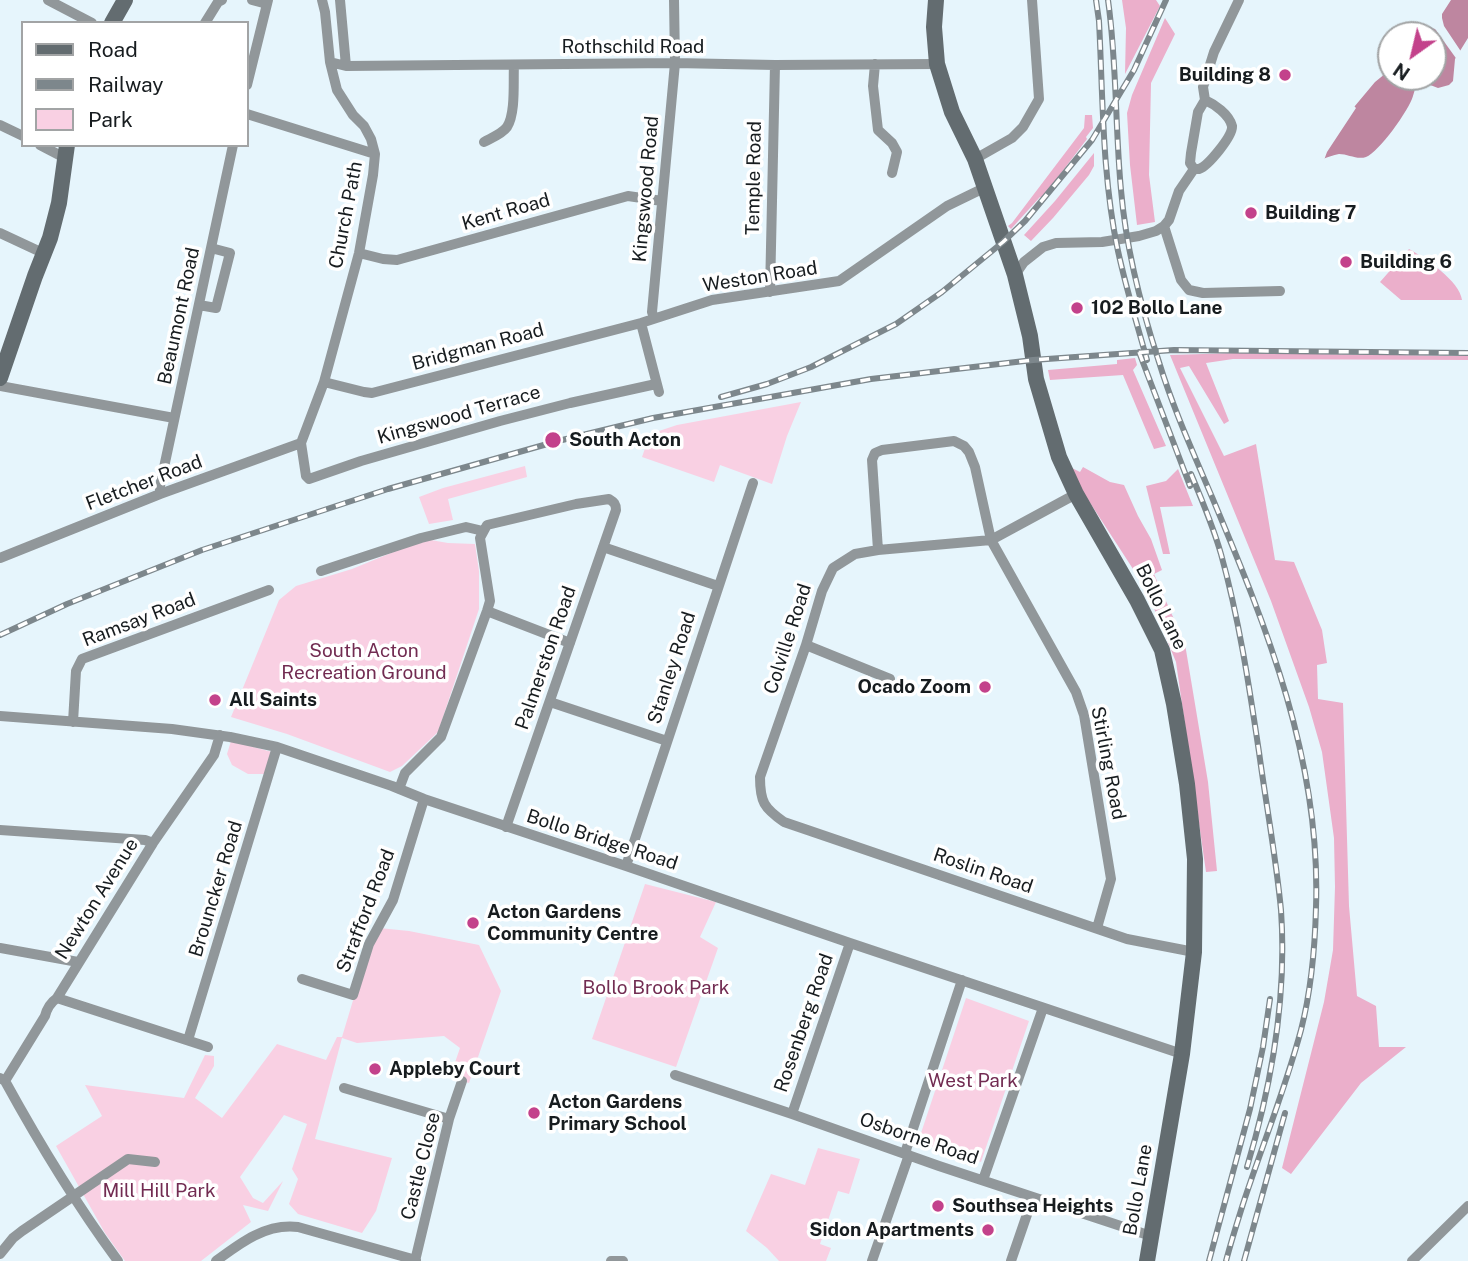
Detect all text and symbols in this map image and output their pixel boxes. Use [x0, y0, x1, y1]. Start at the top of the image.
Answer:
legend [21, 21, 248, 147]
north arrow [1377, 21, 1447, 91]
street label: Rothschild Road [562, 36, 704, 58]
text: Road [88, 37, 138, 62]
text: N [1389, 58, 1414, 85]
place label: Building 8 [1179, 64, 1271, 86]
marker: Building 8 [1277, 67, 1293, 83]
text: Railway [88, 72, 164, 97]
text: Park [88, 107, 133, 132]
street label: Kingswood Road [628, 115, 664, 263]
street label: Temple Road [742, 121, 766, 235]
street label: Church Path [324, 160, 368, 270]
street label: Kent Road [459, 189, 553, 235]
place label: Building 7 [1265, 202, 1356, 224]
marker: Building 7 [1243, 205, 1259, 221]
street label: Beaumont Road [153, 245, 205, 387]
place label: Building 6 [1360, 251, 1452, 273]
marker: Building 6 [1338, 254, 1354, 270]
street label: Weston Road [701, 257, 819, 297]
place label: 102 Bollo Lane [1091, 297, 1222, 319]
marker: 102 Bollo Lane [1069, 300, 1085, 316]
street label: Bridgman Road [410, 318, 546, 376]
street label: Kingswood Terrace [375, 381, 543, 449]
place label: South Acton [569, 429, 681, 451]
marker: South Acton [543, 430, 563, 450]
street label: Fletcher Road [83, 450, 205, 516]
street label: Bollo Lane [1130, 560, 1192, 654]
street label: Colville Road [759, 581, 817, 697]
street label: Palmerston Road [511, 583, 581, 733]
street label: Ramsay Road [79, 588, 199, 652]
street label: Stanley Road [643, 609, 701, 727]
park label: South Acton Recreation Ground [281, 640, 447, 684]
place label: Ocado Zoom [858, 676, 971, 698]
marker: Ocado Zoom [977, 679, 993, 695]
place label: All Saints [229, 689, 317, 711]
marker: All Saints [207, 692, 223, 708]
street label: Stirling Road [1086, 704, 1130, 822]
street label: Bollo Bridge Road [523, 805, 681, 875]
street label: Brouncker Road [184, 818, 248, 960]
street label: Newton Avenue [51, 834, 143, 964]
street label: Roslin Road [930, 843, 1036, 899]
street label: Strafford Road [332, 846, 400, 976]
place label: Acton Gardens Community Centre [487, 901, 658, 945]
marker: Acton Gardens Community Centre [465, 915, 481, 931]
street label: Rosenberg Road [770, 951, 838, 1095]
park label: Bollo Brook Park [583, 977, 729, 999]
place label: Appleby Court [389, 1058, 520, 1080]
marker: Appleby Court [367, 1061, 383, 1077]
park label: West Park [928, 1070, 1018, 1092]
place label: Acton Gardens Primary School [548, 1091, 687, 1135]
marker: Acton Gardens Primary School [526, 1105, 542, 1121]
street label: Osborne Road [857, 1108, 981, 1170]
street label: Castle Close [397, 1110, 445, 1222]
street label: Bollo Lane [1119, 1142, 1157, 1238]
park label: Mill Hill Park [102, 1180, 216, 1202]
place label: Southsea Heights [952, 1195, 1113, 1217]
marker: Southsea Heights [930, 1198, 946, 1214]
place label: Sidon Apartments [809, 1219, 974, 1241]
marker: Sidon Apartments [980, 1222, 996, 1238]

